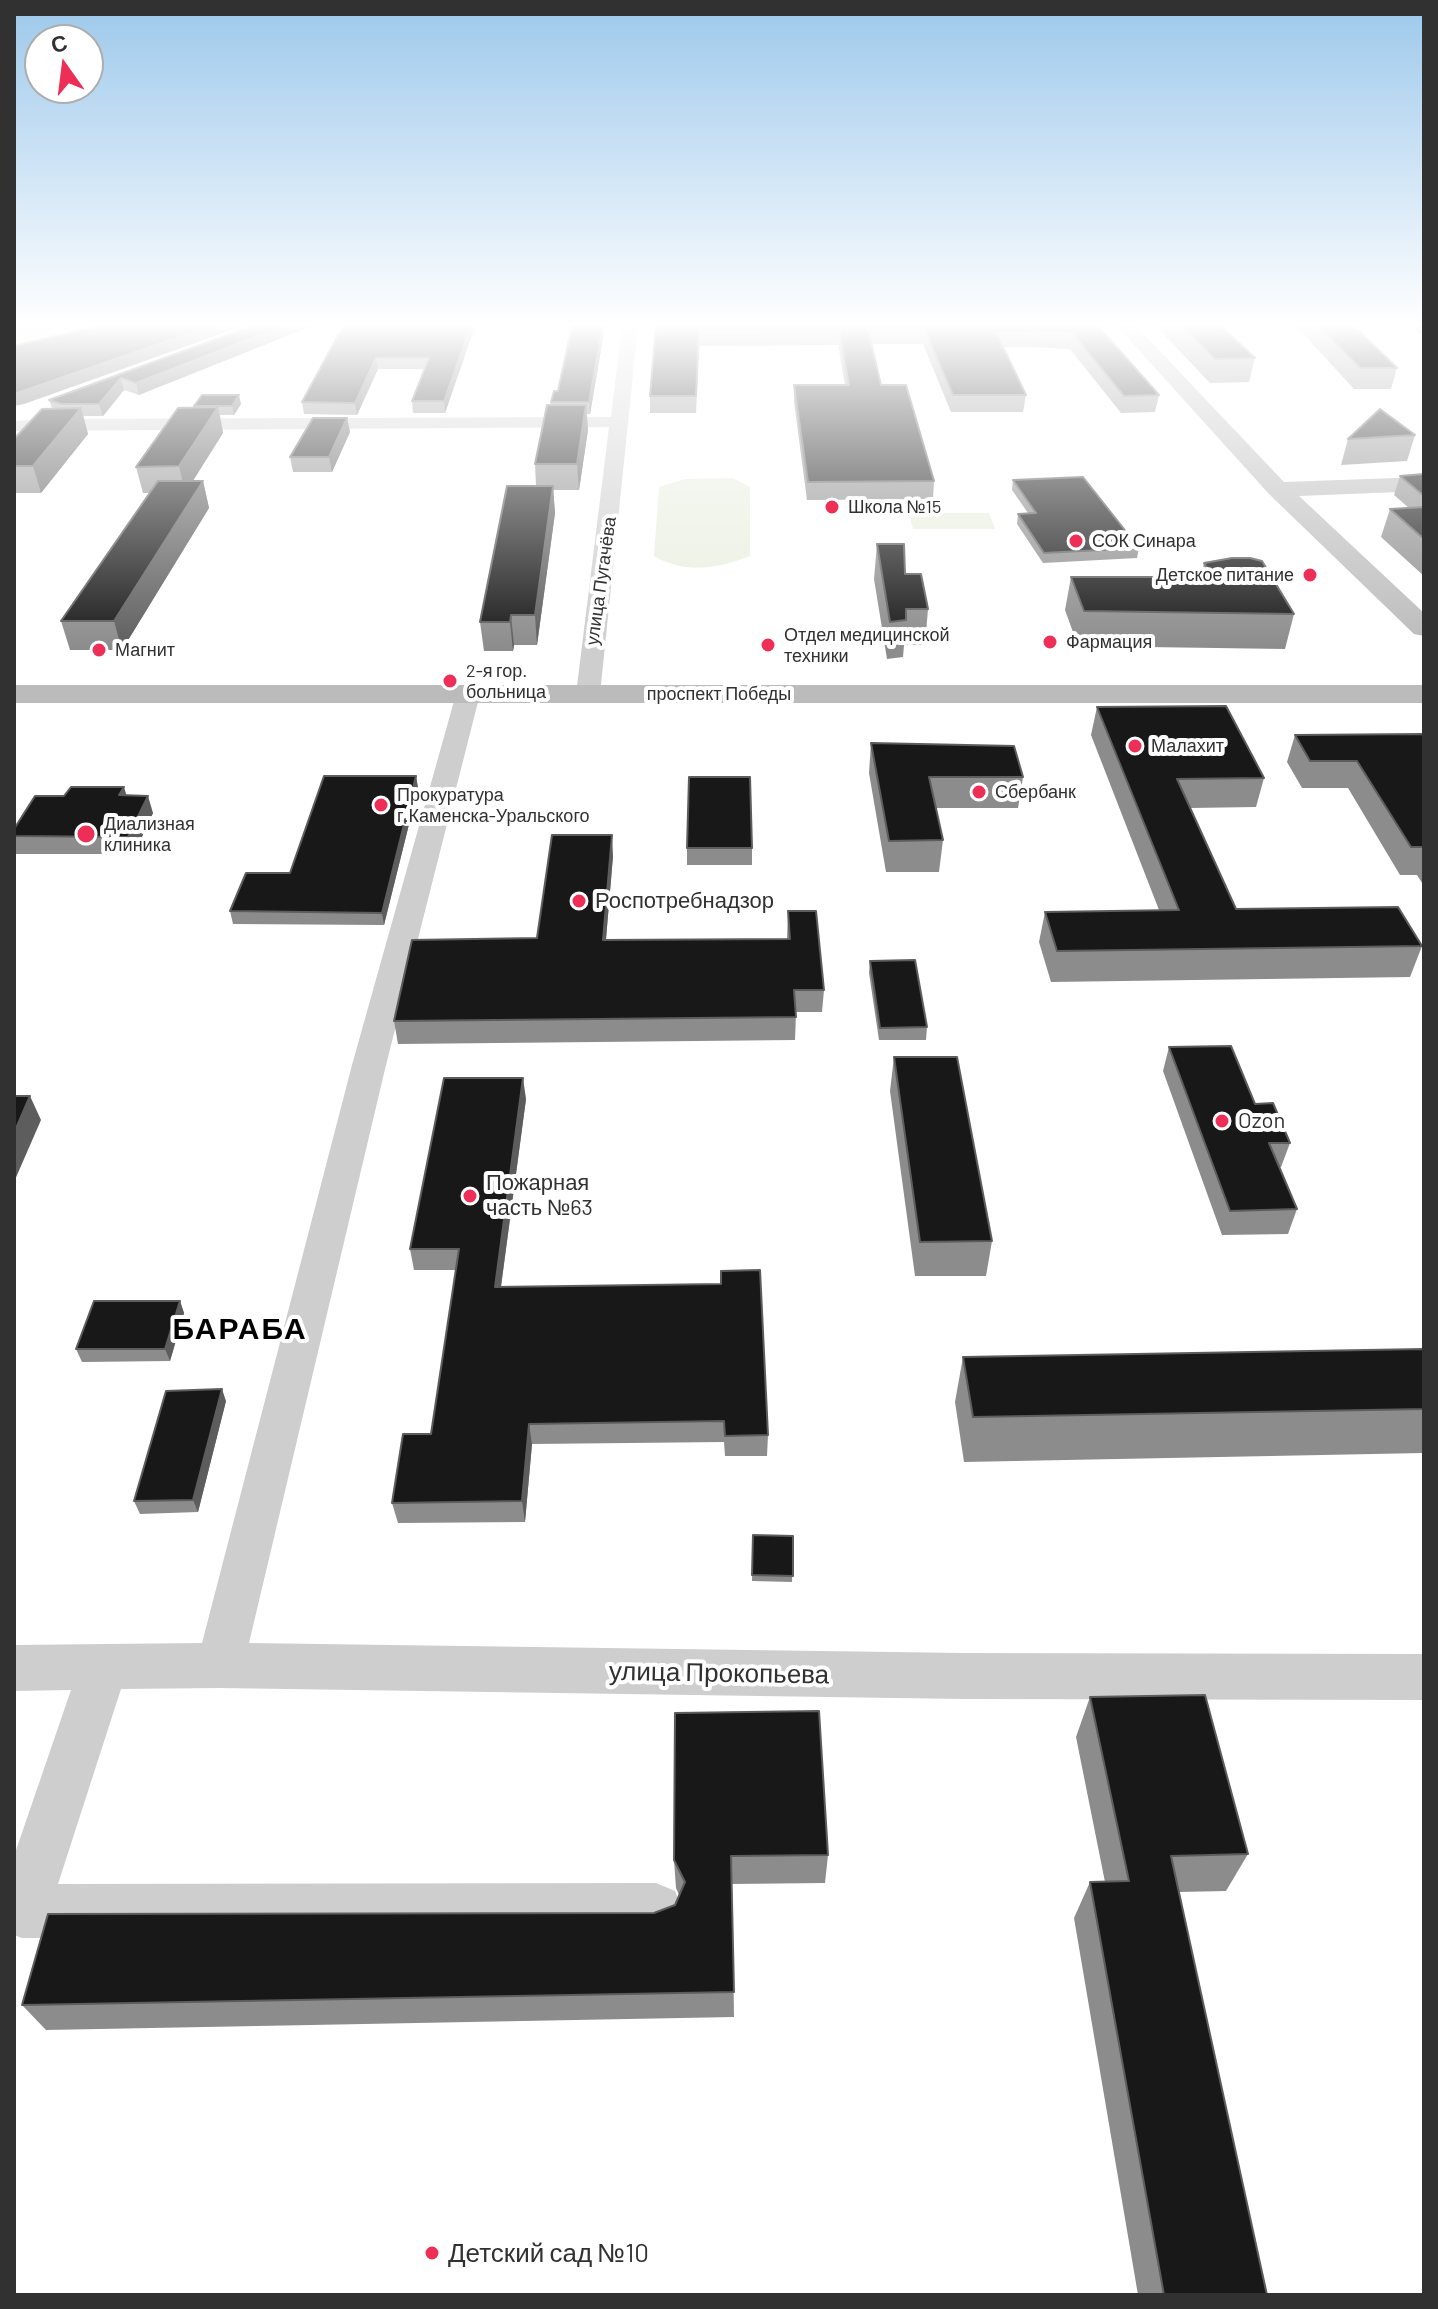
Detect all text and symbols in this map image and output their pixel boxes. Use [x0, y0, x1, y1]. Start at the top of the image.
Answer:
north arrow [24, 24, 104, 104]
text: С [48, 28, 70, 57]
place label: Школа №15 [848, 496, 941, 518]
marker: Школа №15 [823, 498, 841, 516]
street label: улица Пугачёва [581, 515, 621, 647]
place label: СОК Синара [1092, 530, 1196, 552]
marker: СОК Синара [1067, 532, 1085, 550]
place label: Детское питание [1156, 564, 1294, 586]
marker: Детское питание [1301, 566, 1319, 584]
place label: Отдел медицинской техники [784, 624, 950, 666]
place label: Фармация [1066, 631, 1152, 653]
marker: Фармация [1041, 633, 1059, 651]
marker: Отдел медицинской техники [759, 636, 777, 654]
place label: Магнит [115, 639, 175, 661]
marker: Магнит [90, 641, 108, 659]
place label: 2-я гор. больница [466, 660, 546, 702]
marker: 2-я гор. больница [441, 672, 459, 690]
street label: проспект Победы [647, 683, 791, 705]
place label: Малахит [1151, 735, 1224, 757]
marker: Малахит [1126, 737, 1144, 755]
place label: Сбербанк [995, 781, 1076, 803]
marker: Сбербанк [970, 783, 988, 801]
place label: Прокуратура г.Каменска-Уральского [397, 784, 590, 826]
marker: Прокуратура г.Каменска-Уральского [372, 796, 390, 814]
place label: Диализная клиника [104, 813, 195, 856]
marker: Диализная клиника [75, 823, 97, 845]
place label: Роспотребнадзор [595, 888, 774, 914]
marker: Роспотребнадзор [570, 892, 588, 910]
place label: Ozon [1238, 1108, 1285, 1134]
marker: Ozon [1213, 1112, 1231, 1130]
place label: Пожарная часть №63 [486, 1170, 593, 1222]
marker: Пожарная часть №63 [461, 1187, 479, 1205]
district label: БАРАБА [172, 1311, 308, 1347]
street label: улица Прокопьева [609, 1655, 829, 1691]
place label: Детский сад №10 [448, 2237, 649, 2269]
marker: Детский сад №10 [423, 2244, 441, 2262]

